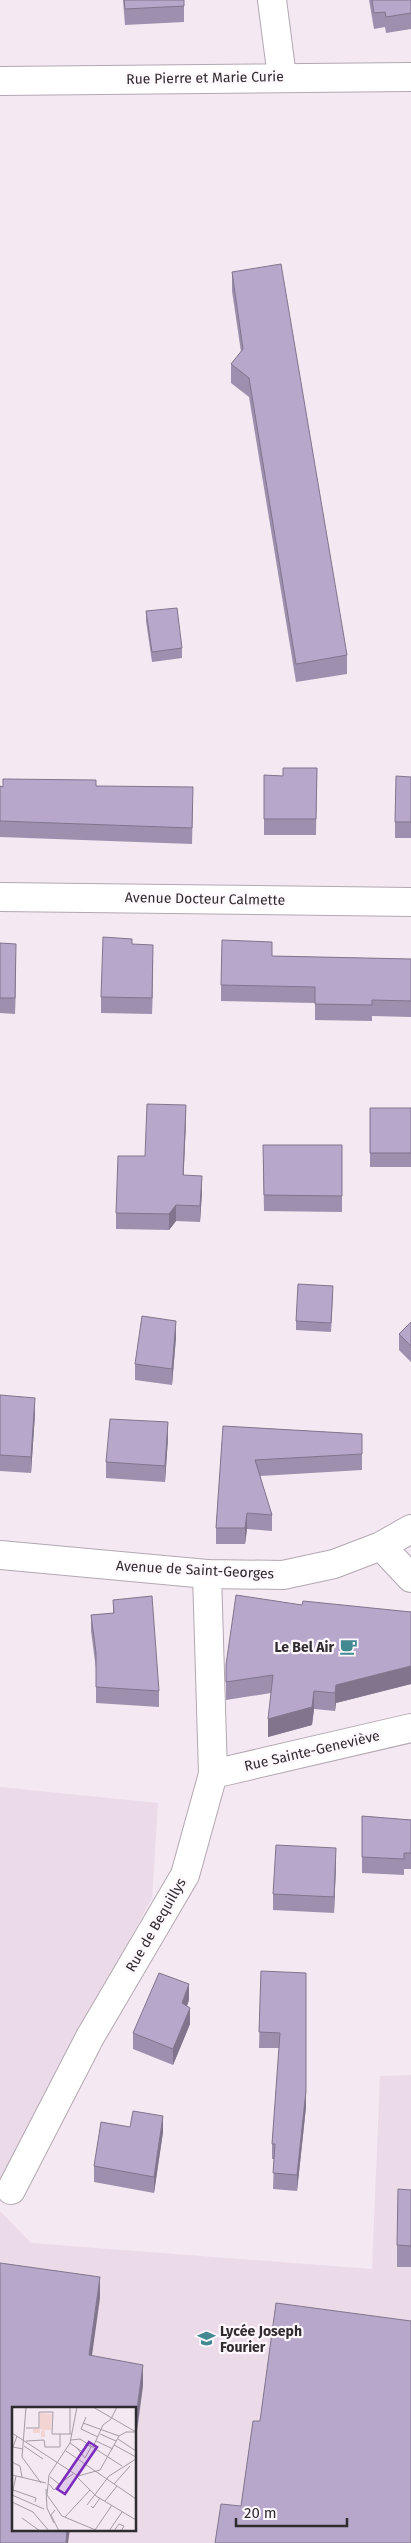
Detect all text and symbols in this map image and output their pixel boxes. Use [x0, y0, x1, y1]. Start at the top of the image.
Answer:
street label: Rue Pierre et Marie Curie [126, 68, 284, 88]
street label: Avenue Docteur Calmette [125, 889, 285, 909]
street label: Avenue de Saint-Georges [115, 1557, 275, 1583]
cafe icon: Le Bel Air [338, 1637, 358, 1657]
place label: Le Bel Air [274, 1639, 334, 1656]
street label: Rue Sainte-Geneviève [243, 1727, 381, 1775]
street label: Rue de Bequillys [122, 1875, 190, 1975]
place label: Lycée Joseph Fourier [220, 2323, 302, 2356]
school or university icon: Lycée Joseph Fourier [196, 2329, 216, 2349]
inset map [12, 2407, 136, 2530]
scale bar [236, 2496, 347, 2528]
text: 20 m [244, 2504, 277, 2522]

